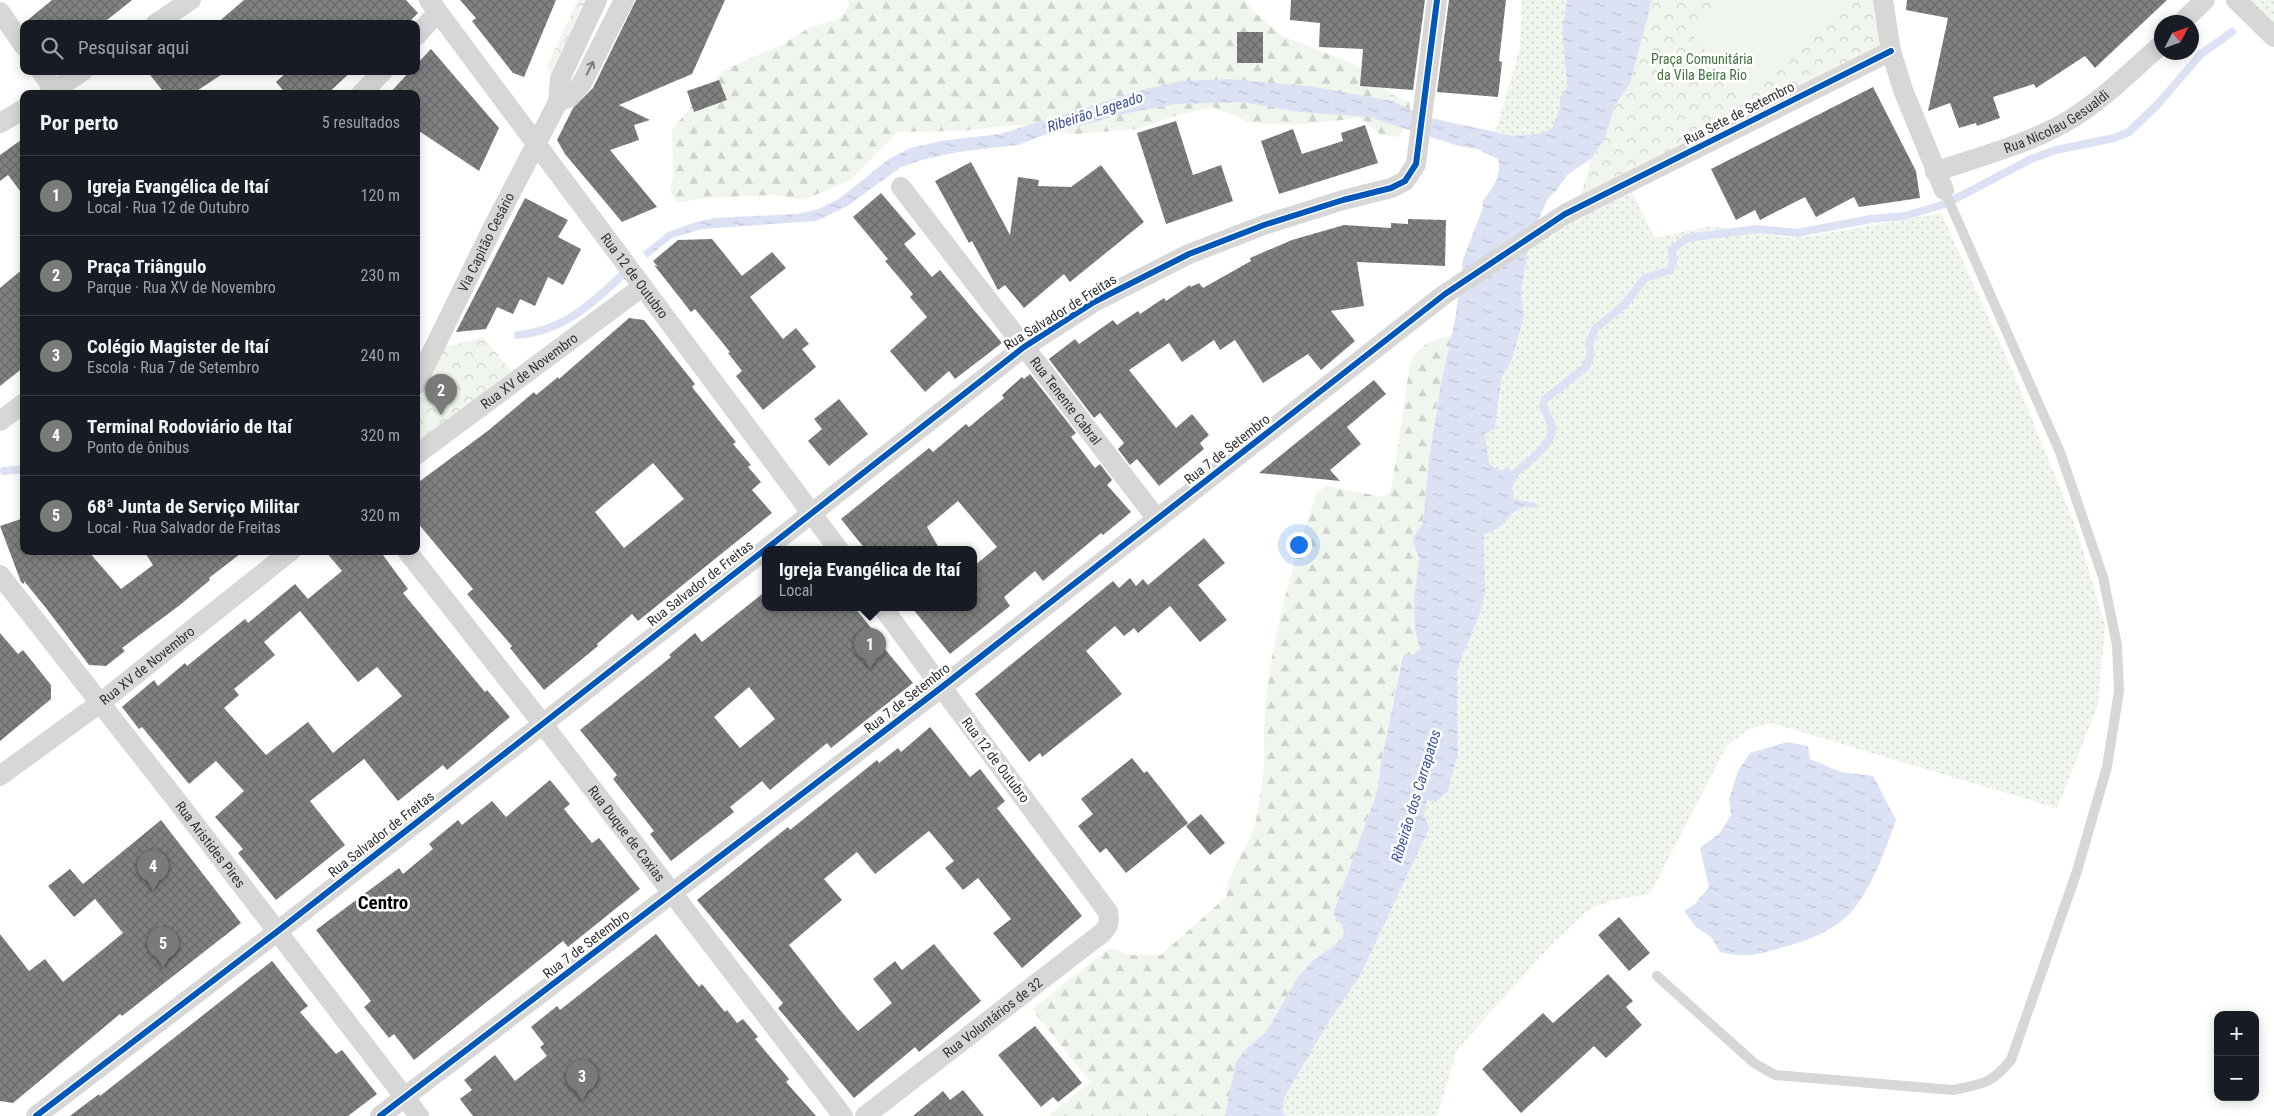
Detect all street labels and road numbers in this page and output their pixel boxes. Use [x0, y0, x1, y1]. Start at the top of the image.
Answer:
street label: Rua Sete de Setembro [1681, 78, 1797, 148]
street label: Rua Nicolau Gesualdi [2002, 87, 2112, 156]
street label: Via Capitão Cesário [455, 190, 518, 295]
street label: Rua 12 de Outubro [598, 230, 672, 322]
street label: Rua Salvador de Freitas [1001, 271, 1119, 353]
street label: Rua XV de Novembro [478, 330, 581, 412]
street label: Rua Tenente Cabral [1027, 354, 1105, 448]
street label: Rua 7 de Setembro [1181, 411, 1273, 487]
street label: Rua Salvador de Freitas [644, 537, 756, 629]
street label: Rua XV de Novembro [97, 623, 198, 708]
street label: Rua 7 de Setembro [861, 660, 953, 736]
street label: Rua 12 de Outubro [959, 714, 1033, 806]
street label: Rua Duque de Caxias [585, 783, 668, 885]
street label: Rua Salvador de Freitas [325, 788, 437, 880]
street label: Rua Aristides Pires [172, 798, 249, 891]
street label: Rua 7 de Setembro [540, 906, 632, 982]
street label: Rua Voluntários de 32 [940, 974, 1045, 1061]

